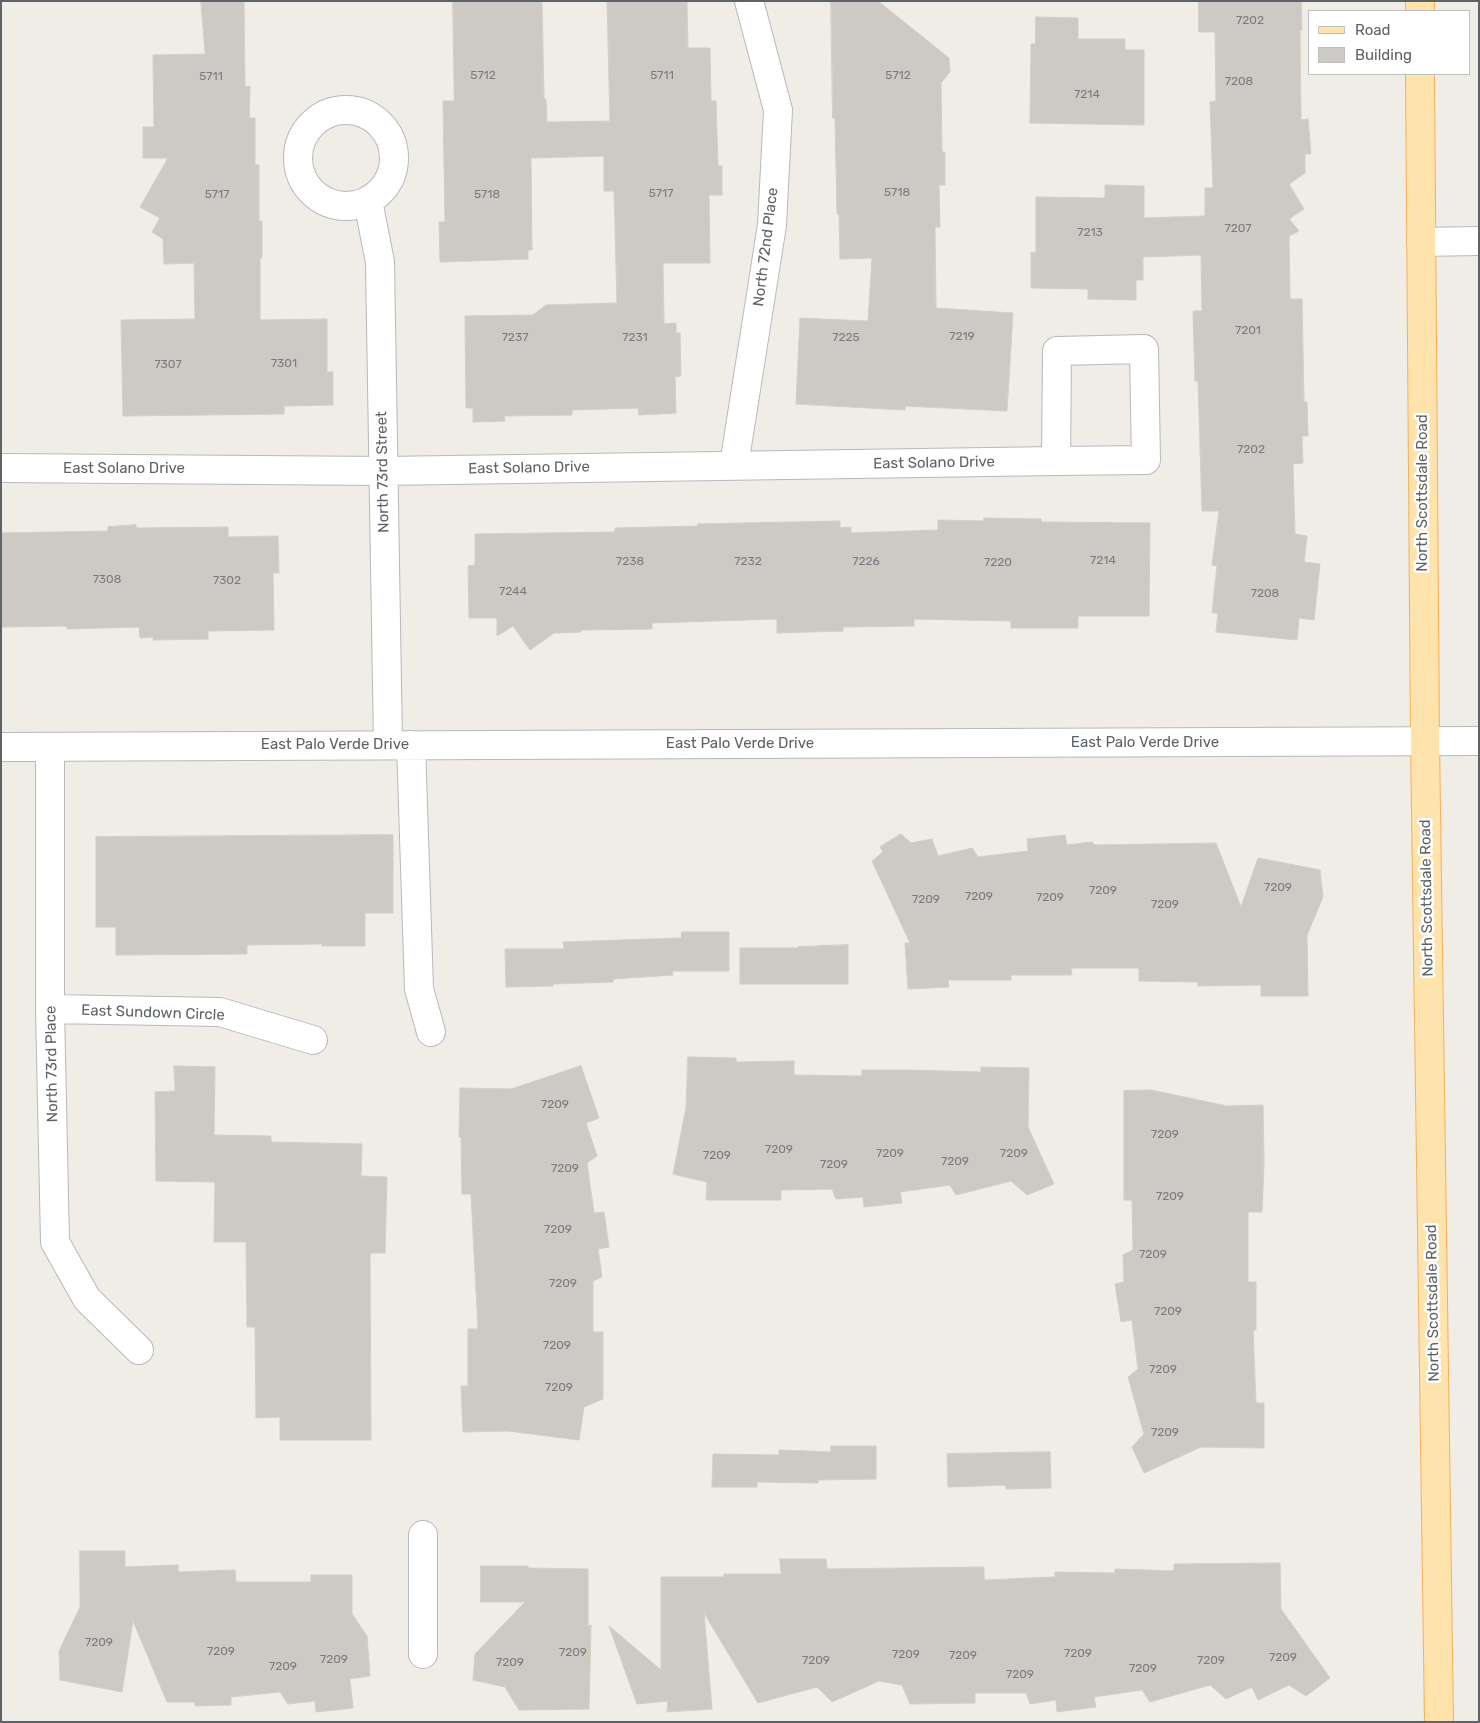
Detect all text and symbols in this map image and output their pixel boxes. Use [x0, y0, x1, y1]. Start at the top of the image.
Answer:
legend [1308, 10, 1470, 75]
house number: 7202 [1236, 14, 1264, 28]
text: Road [1355, 21, 1391, 39]
text: Building [1355, 46, 1412, 64]
house number: 5712 [470, 69, 496, 83]
house number: 5711 [650, 69, 674, 83]
house number: 5712 [885, 69, 911, 83]
house number: 5711 [199, 70, 223, 84]
house number: 7208 [1225, 75, 1253, 89]
house number: 7214 [1074, 88, 1100, 102]
street label: North 72nd Place [750, 186, 782, 308]
house number: 5718 [884, 186, 910, 200]
house number: 5717 [649, 187, 673, 201]
house number: 5717 [205, 188, 229, 202]
house number: 5718 [474, 188, 500, 202]
house number: 7207 [1225, 222, 1251, 236]
house number: 7213 [1077, 226, 1103, 240]
house number: 7201 [1235, 324, 1261, 338]
house number: 7219 [949, 330, 975, 344]
house number: 7237 [502, 331, 528, 345]
house number: 7231 [622, 331, 648, 345]
house number: 7225 [832, 331, 860, 345]
house number: 7301 [271, 357, 297, 371]
house number: 7307 [154, 358, 182, 372]
street label: North 73rd Street [373, 411, 393, 533]
street label: North Scottsdale Road [1414, 414, 1432, 572]
house number: 7202 [1237, 443, 1265, 457]
street label: East Solano Drive [873, 453, 995, 473]
street label: East Solano Drive [468, 458, 590, 478]
street label: East Solano Drive [63, 460, 185, 478]
house number: 7214 [1090, 554, 1116, 568]
house number: 7238 [616, 555, 644, 569]
house number: 7232 [734, 555, 762, 569]
house number: 7226 [852, 555, 880, 569]
house number: 7220 [984, 556, 1012, 570]
house number: 7308 [93, 573, 121, 587]
house number: 7302 [213, 574, 241, 588]
house number: 7244 [499, 585, 527, 599]
house number: 7208 [1251, 587, 1279, 601]
street label: East Palo Verde Drive [1071, 734, 1219, 752]
street label: East Palo Verde Drive [666, 735, 814, 753]
street label: East Palo Verde Drive [261, 736, 409, 754]
street label: North Scottsdale Road [1417, 819, 1437, 977]
house number: 7209 [1264, 881, 1292, 895]
house number: 7209 [1089, 884, 1117, 898]
house number: 7209 [965, 890, 993, 904]
house number: 7209 [1036, 891, 1064, 905]
house number: 7209 [912, 893, 940, 907]
house number: 7209 [1151, 898, 1179, 912]
street label: East Sundown Circle [81, 1001, 225, 1025]
street label: North 73rd Place [42, 1006, 62, 1122]
house number: 7209 [541, 1098, 569, 1112]
house number: 7209 [1151, 1128, 1179, 1142]
house number: 7209 [765, 1143, 793, 1157]
house number: 7209 [876, 1147, 904, 1161]
house number: 7209 [1000, 1147, 1028, 1161]
house number: 7209 [703, 1149, 731, 1163]
house number: 7209 [941, 1155, 969, 1169]
house number: 7209 [820, 1158, 848, 1172]
house number: 7209 [551, 1162, 579, 1176]
house number: 7209 [1156, 1190, 1184, 1204]
house number: 7209 [544, 1223, 572, 1237]
street label: North Scottsdale Road [1423, 1224, 1443, 1382]
house number: 7209 [1139, 1248, 1167, 1262]
house number: 7209 [549, 1277, 577, 1291]
house number: 7209 [1154, 1305, 1182, 1319]
house number: 7209 [543, 1339, 571, 1353]
house number: 7209 [1149, 1363, 1177, 1377]
house number: 7209 [545, 1381, 573, 1395]
house number: 7209 [1151, 1426, 1179, 1440]
house number: 7209 [85, 1636, 113, 1650]
house number: 7209 [207, 1645, 235, 1659]
house number: 7209 [559, 1646, 587, 1660]
house number: 7209 [1064, 1647, 1092, 1661]
house number: 7209 [892, 1648, 920, 1662]
house number: 7209 [949, 1649, 977, 1663]
house number: 7209 [1269, 1651, 1297, 1665]
house number: 7209 [320, 1653, 348, 1667]
house number: 7209 [802, 1654, 830, 1668]
house number: 7209 [1197, 1654, 1225, 1668]
house number: 7209 [496, 1656, 524, 1670]
house number: 7209 [269, 1660, 297, 1674]
house number: 7209 [1129, 1662, 1157, 1676]
house number: 7209 [1006, 1668, 1034, 1682]

